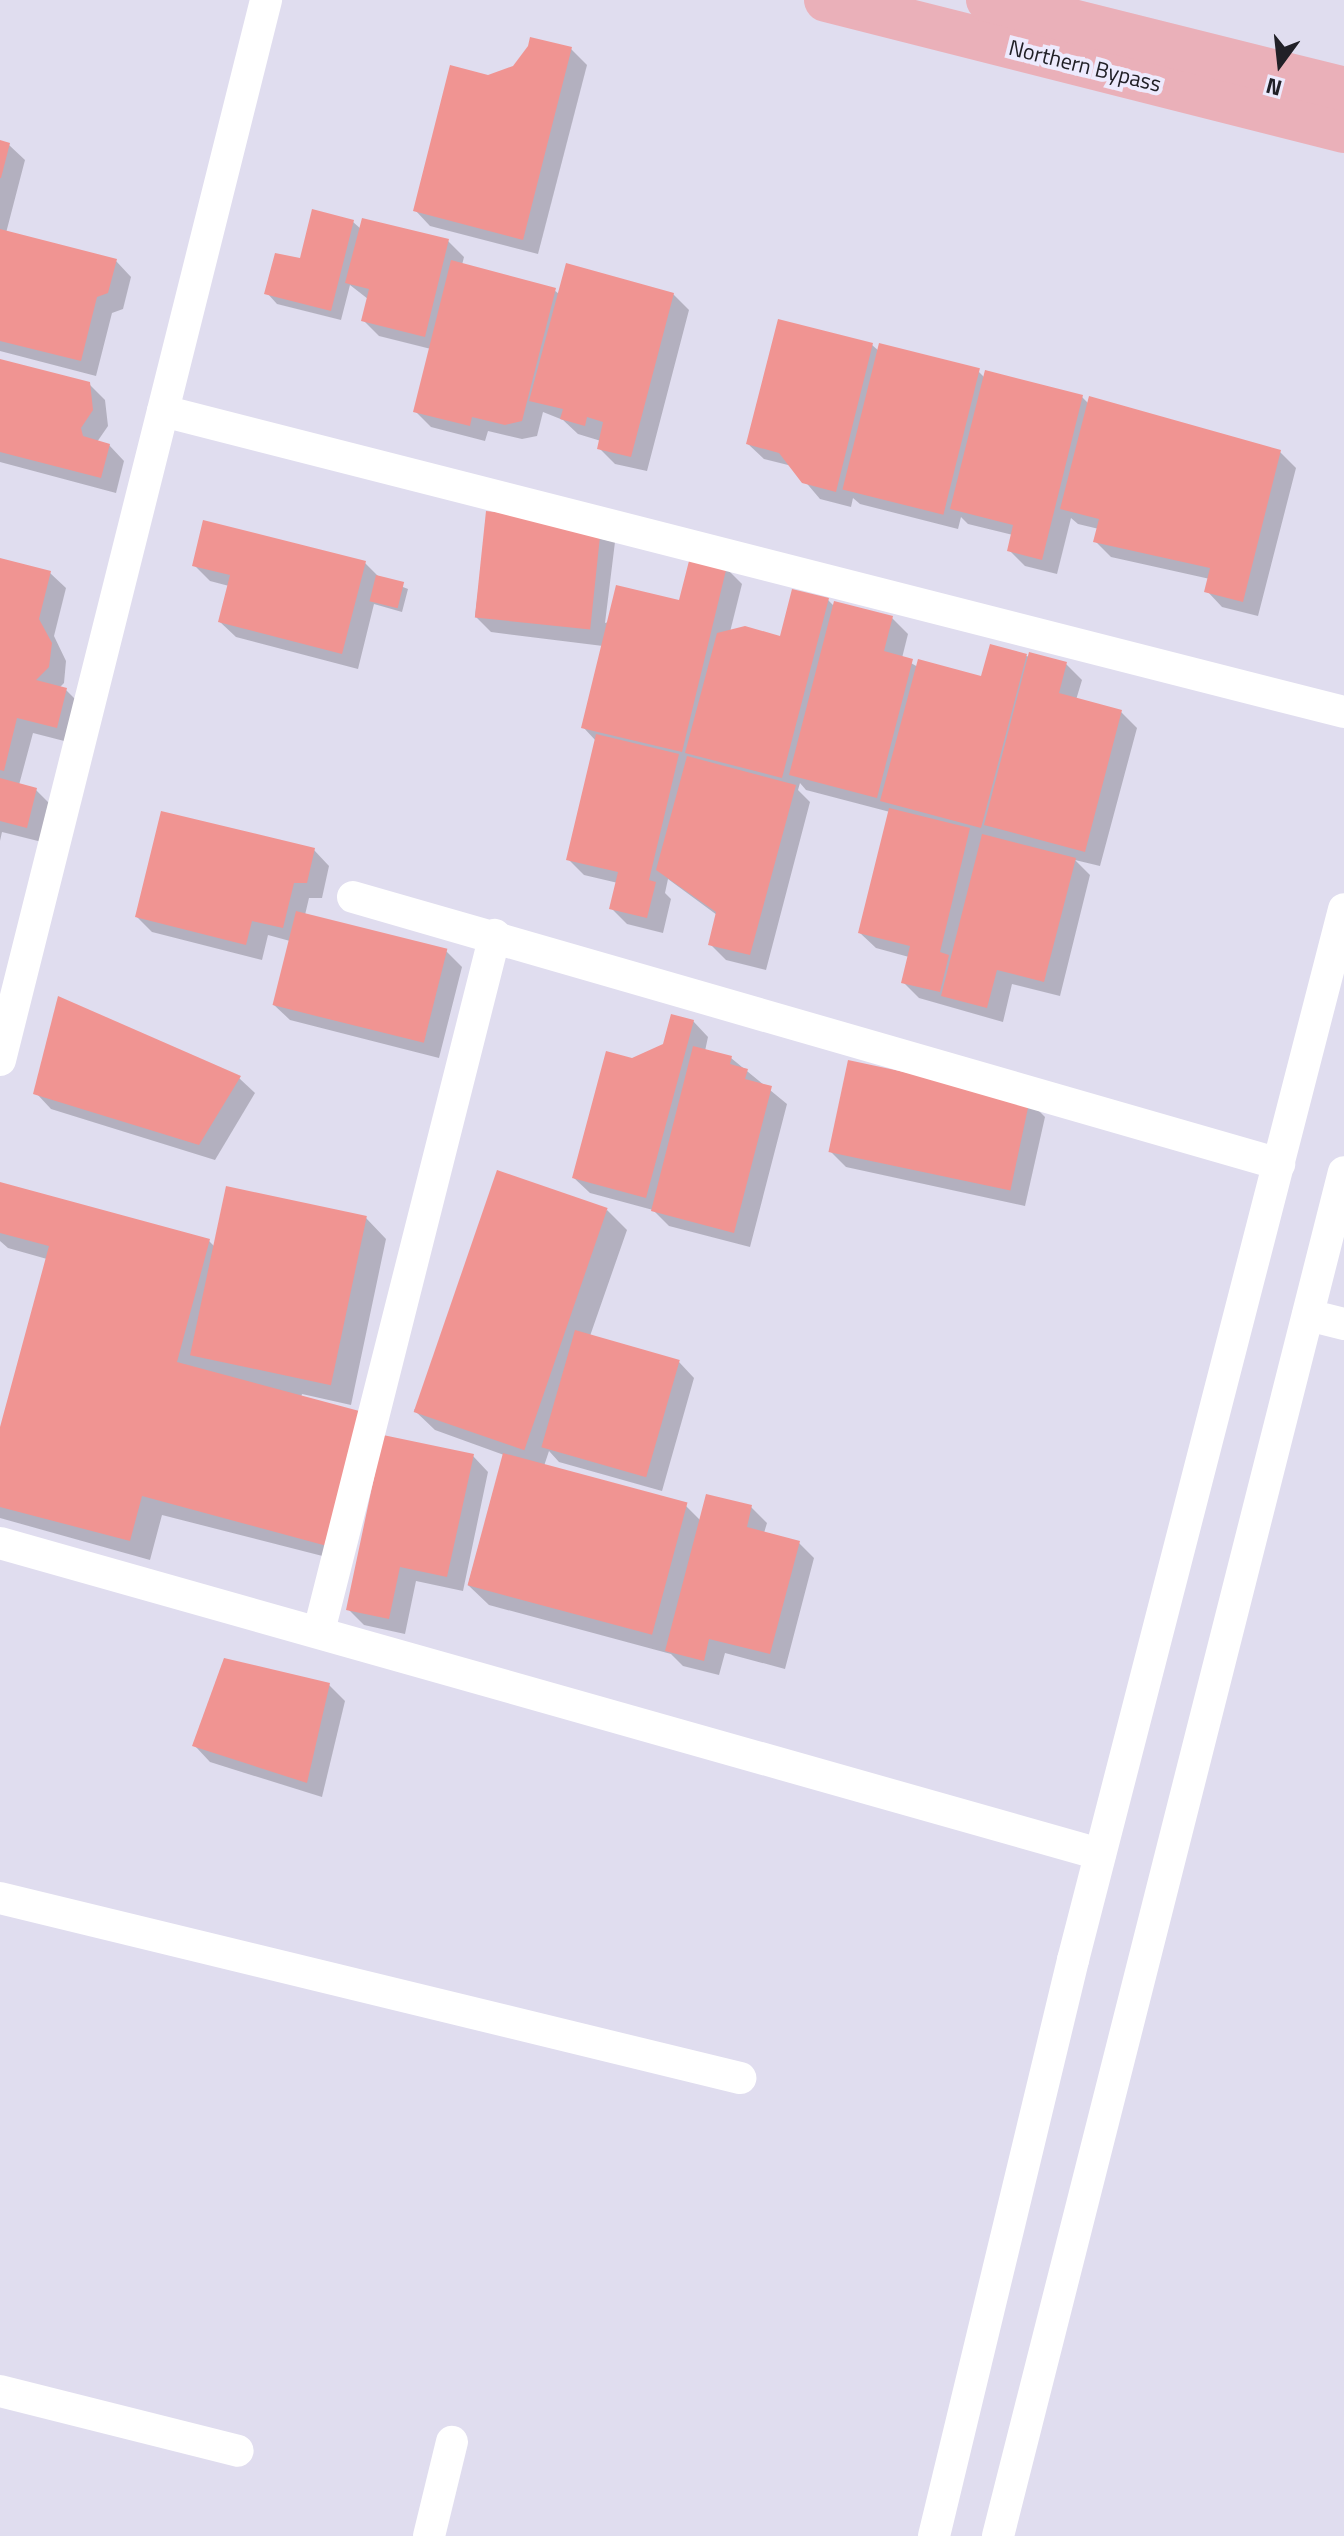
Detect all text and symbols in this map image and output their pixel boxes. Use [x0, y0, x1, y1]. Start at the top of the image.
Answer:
north arrow [1240, 24, 1320, 104]
street label: Northern Bypass [1006, 34, 1164, 98]
text: N [1262, 69, 1286, 106]

